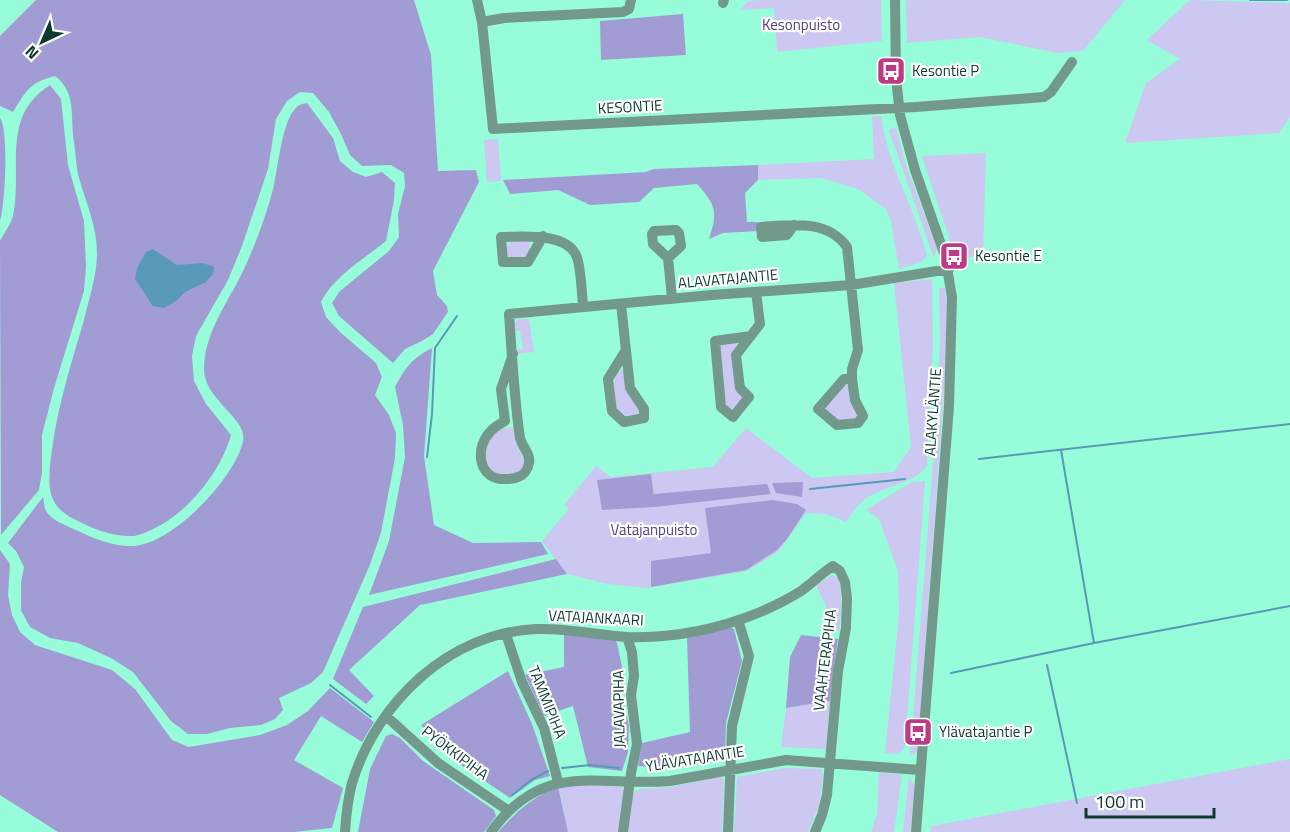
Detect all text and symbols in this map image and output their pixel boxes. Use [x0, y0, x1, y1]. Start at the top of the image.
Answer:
north arrow [12, 12, 72, 72]
park label: Kesonpuisto [762, 13, 840, 36]
text: N [19, 40, 44, 65]
bus stop icon: Kesontie P [875, 55, 907, 87]
place label: Kesontie P [912, 59, 979, 82]
street label: KESONTIE [597, 93, 663, 120]
bus stop icon: Kesontie E [938, 240, 970, 272]
place label: Kesontie E [975, 244, 1042, 267]
street label: ALAVATAJANTIE [677, 263, 779, 294]
street label: ALAKYLÄNTIE [918, 367, 947, 457]
park label: Vatajanpuisto [611, 518, 697, 541]
street label: VATAJANKAARI [548, 604, 644, 631]
street label: VAAHTERAPIHA [807, 608, 842, 712]
street label: TAMMIPIHA [522, 662, 573, 742]
street label: JALAVAPIHA [606, 670, 631, 748]
bus stop icon: Ylävatajantie P [902, 716, 934, 748]
street label: PYÖKKIPIHA [417, 720, 494, 785]
place label: Ylävatajantie P [939, 720, 1033, 743]
street label: YLÄVATAJANTIE [644, 739, 746, 778]
scale bar [1086, 781, 1214, 819]
text: 100 m [1095, 788, 1144, 815]

